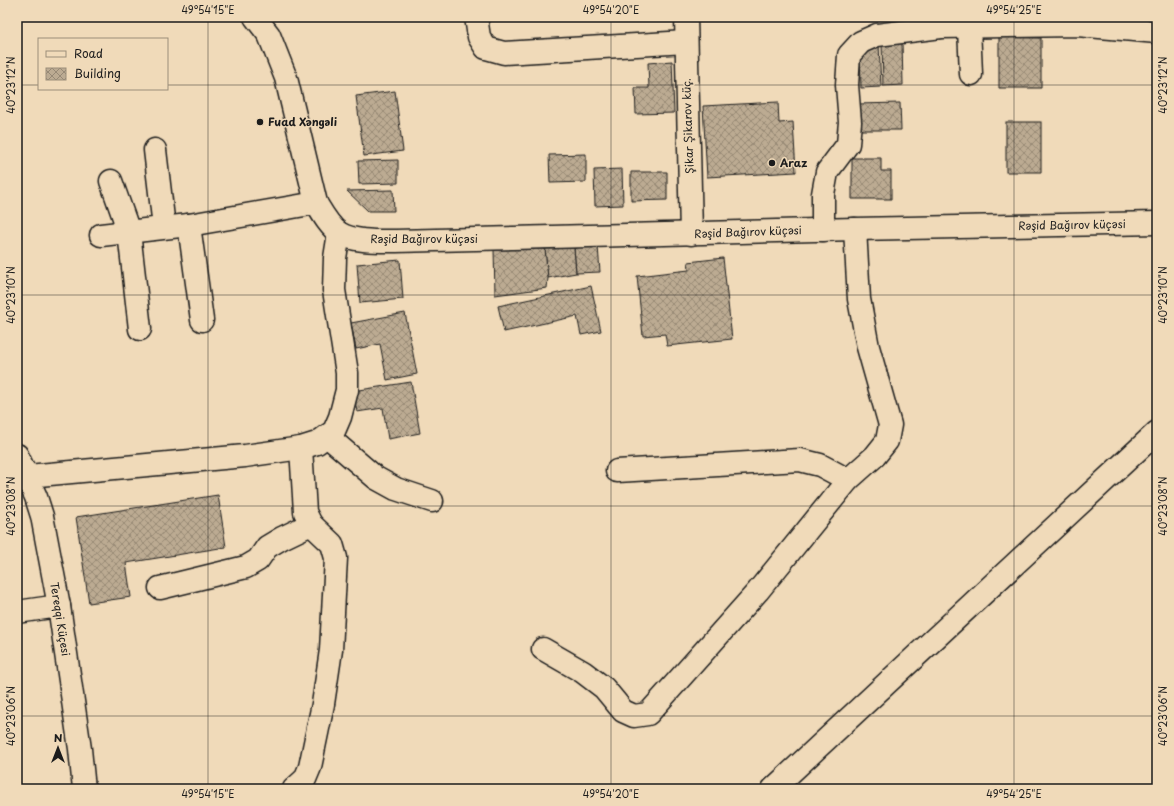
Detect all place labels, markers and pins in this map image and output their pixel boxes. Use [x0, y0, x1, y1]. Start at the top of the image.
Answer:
place label: Fuad Xəngəli [268, 113, 338, 130]
marker: Fuad Xəngəli [255, 117, 265, 127]
place label: Araz [779, 154, 807, 171]
marker: Araz [767, 158, 777, 168]

